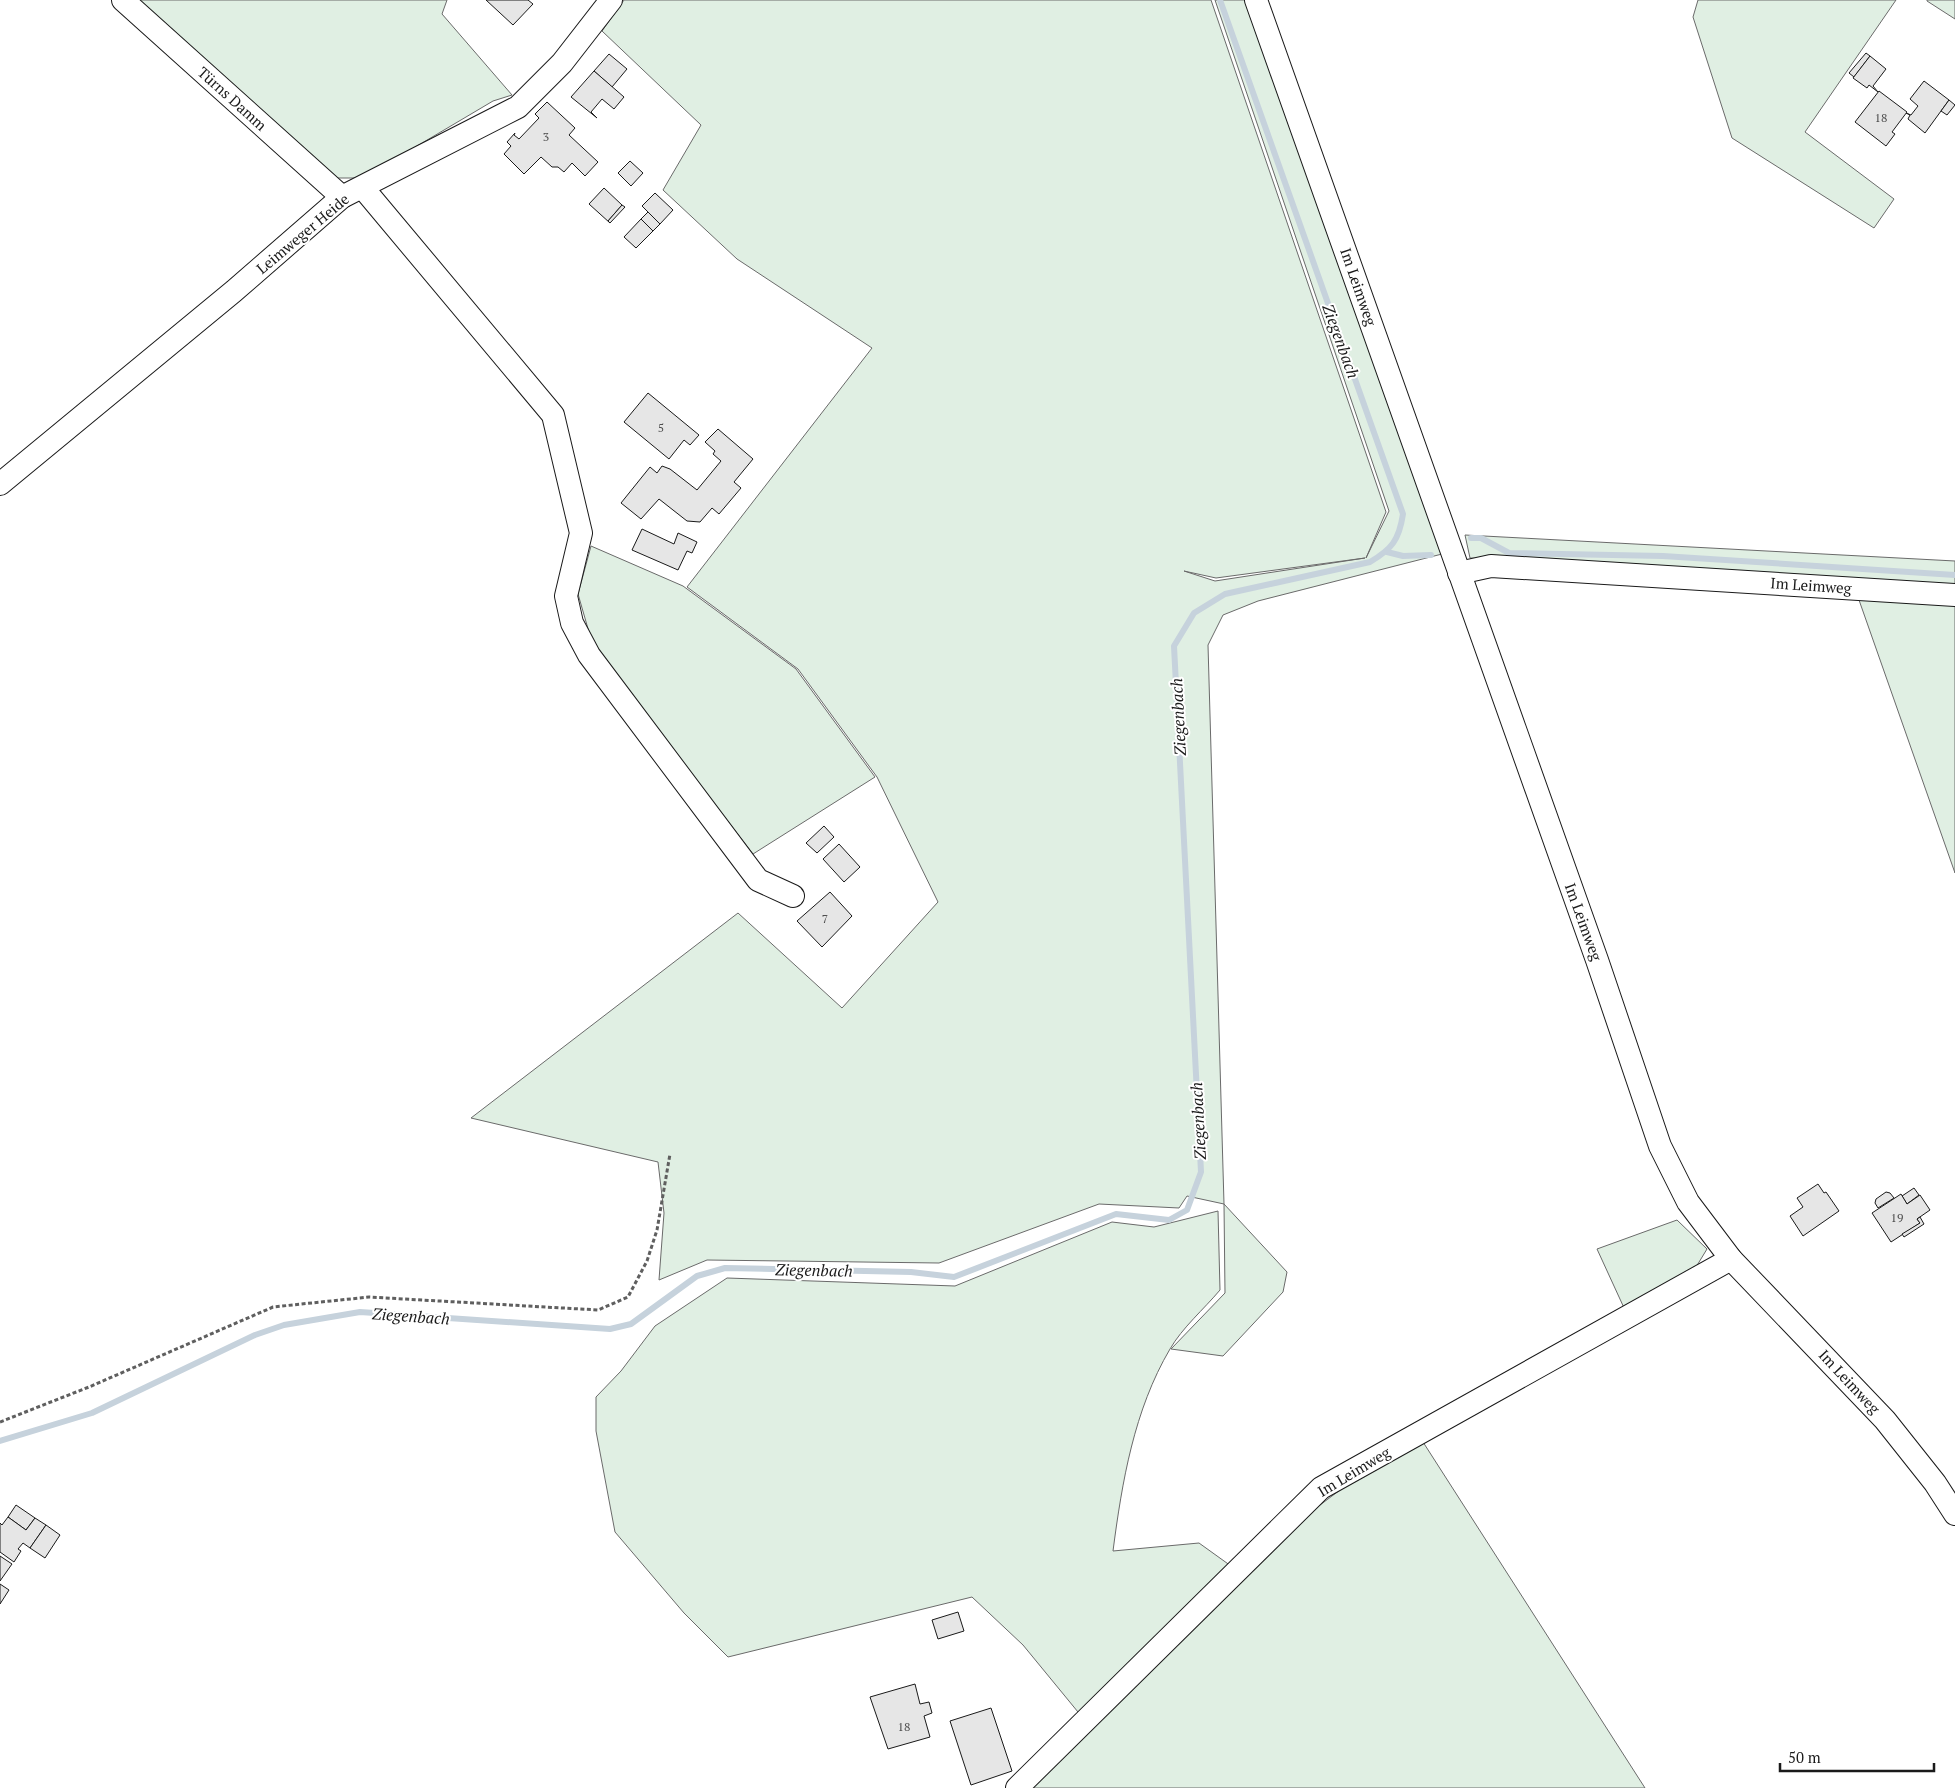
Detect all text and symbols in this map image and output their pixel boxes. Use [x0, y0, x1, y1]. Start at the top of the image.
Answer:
street label: Türns Damm [194, 62, 271, 135]
house number: 18 [1875, 110, 1887, 125]
house number: 3 [543, 129, 549, 144]
street label: Leimweger Heide [252, 189, 353, 278]
street label: Im Leimweg [1336, 245, 1382, 329]
water label: Ziegenbach [1317, 301, 1365, 381]
house number: 5 [658, 420, 664, 435]
street label: Im Leimweg [1770, 572, 1853, 598]
water label: Ziegenbach [1165, 678, 1191, 756]
street label: Im Leimweg [1561, 880, 1608, 964]
house number: 7 [822, 911, 828, 926]
water label: Ziegenbach [1185, 1082, 1211, 1160]
house number: 19 [1891, 1210, 1903, 1225]
water label: Ziegenbach [775, 1258, 853, 1282]
water label: Ziegenbach [371, 1302, 451, 1330]
street label: Im Leimweg [1815, 1345, 1886, 1419]
street label: Im Leimweg [1313, 1441, 1394, 1501]
house number: 18 [898, 1719, 910, 1734]
scale bar [1780, 1740, 1934, 1772]
text: 50 m [1788, 1747, 1821, 1767]

